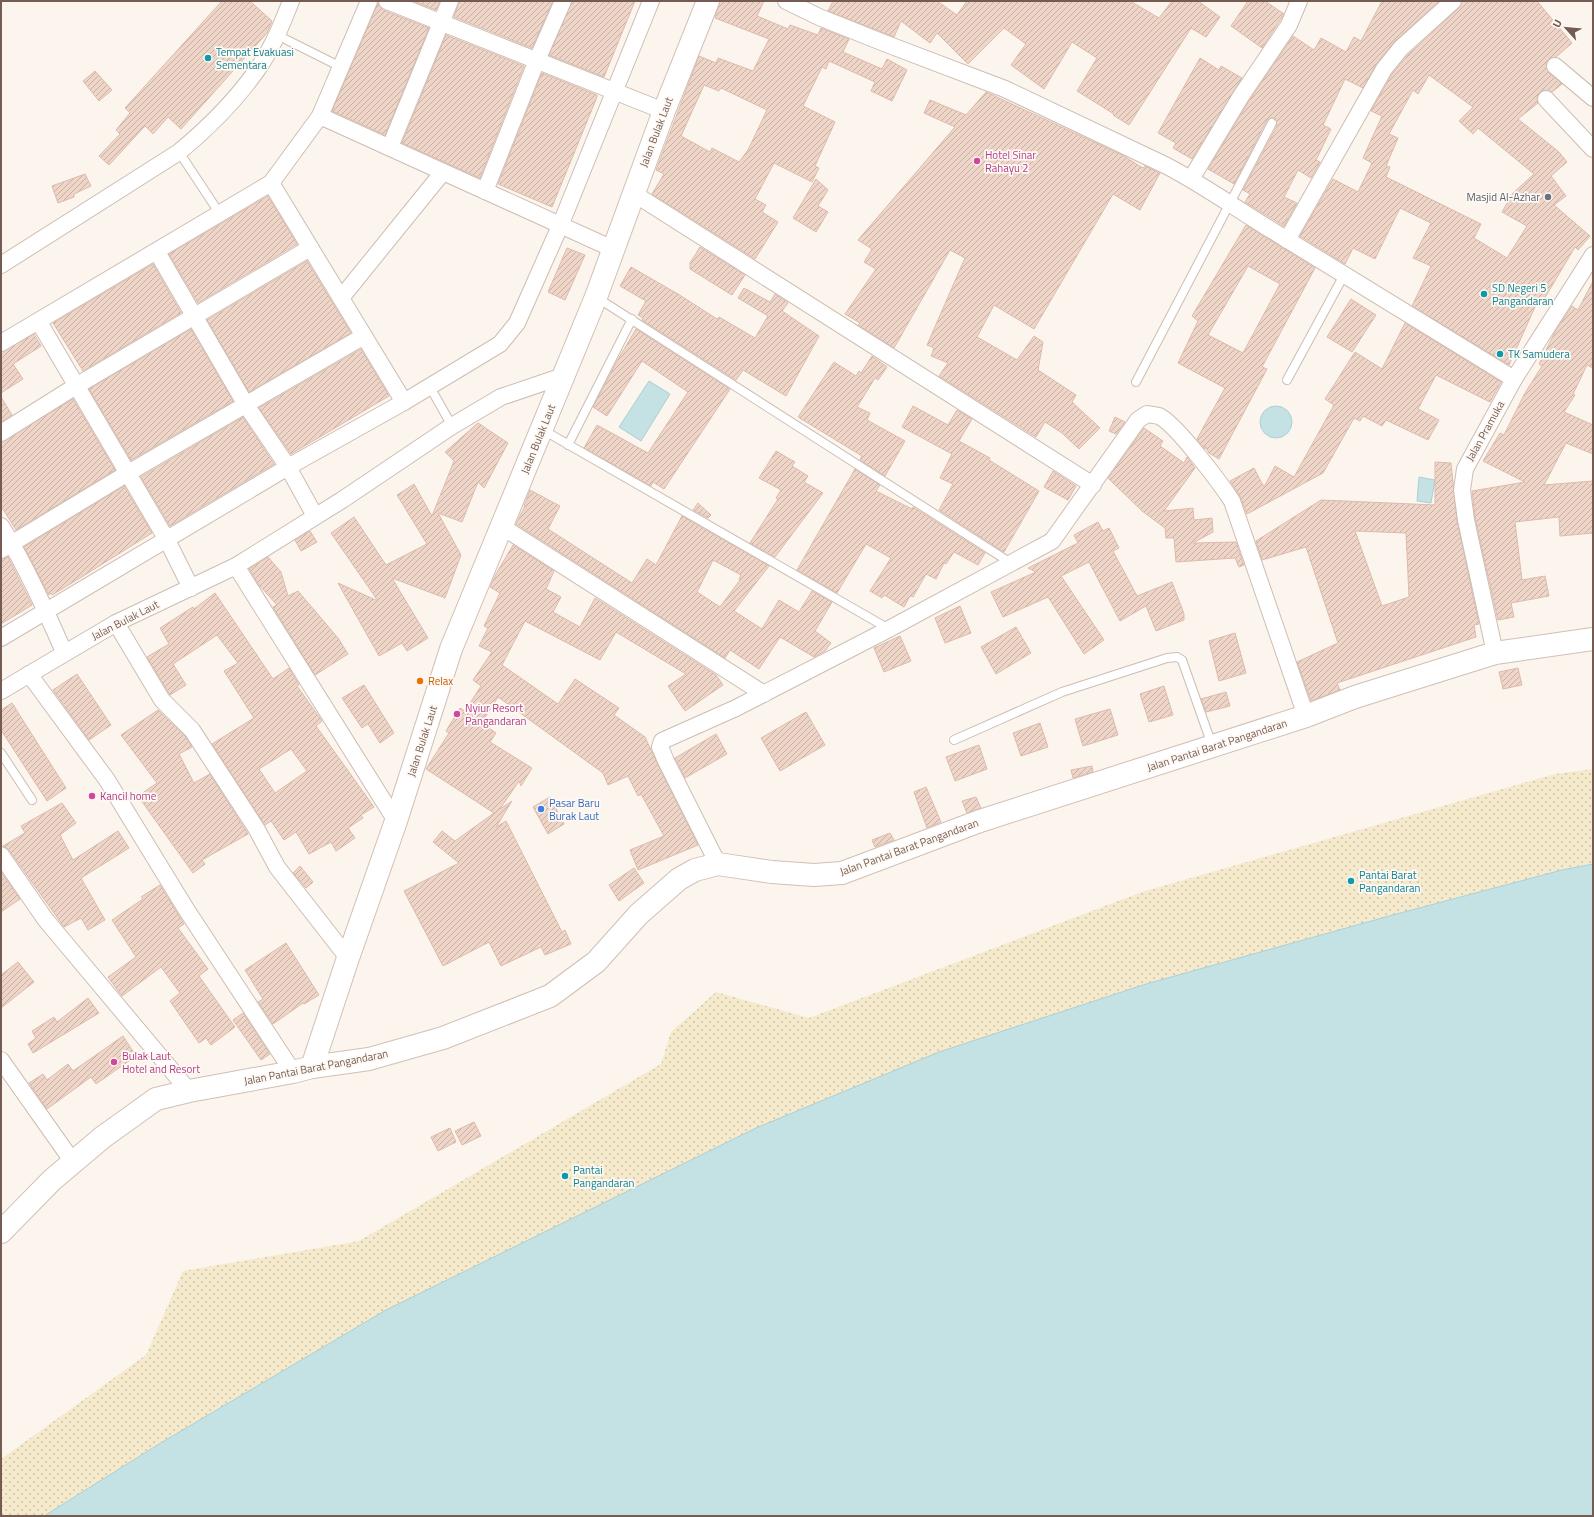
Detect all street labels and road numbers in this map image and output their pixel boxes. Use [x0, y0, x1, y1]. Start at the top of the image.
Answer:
street label: Jalan Bulak Laut [635, 95, 677, 169]
street label: Jalan Pramuka [1462, 398, 1508, 464]
street label: Jalan Bulak Laut [517, 402, 559, 476]
street label: Jalan Bulak Laut [88, 596, 162, 644]
street label: Jalan Bulak Laut [403, 703, 441, 779]
street label: Jalan Pantai Barat Pangandaran [1145, 715, 1289, 775]
street label: Jalan Pantai Barat Pangandaran [837, 814, 981, 880]
street label: Jalan Pantai Barat Pangandaran [243, 1045, 390, 1089]

